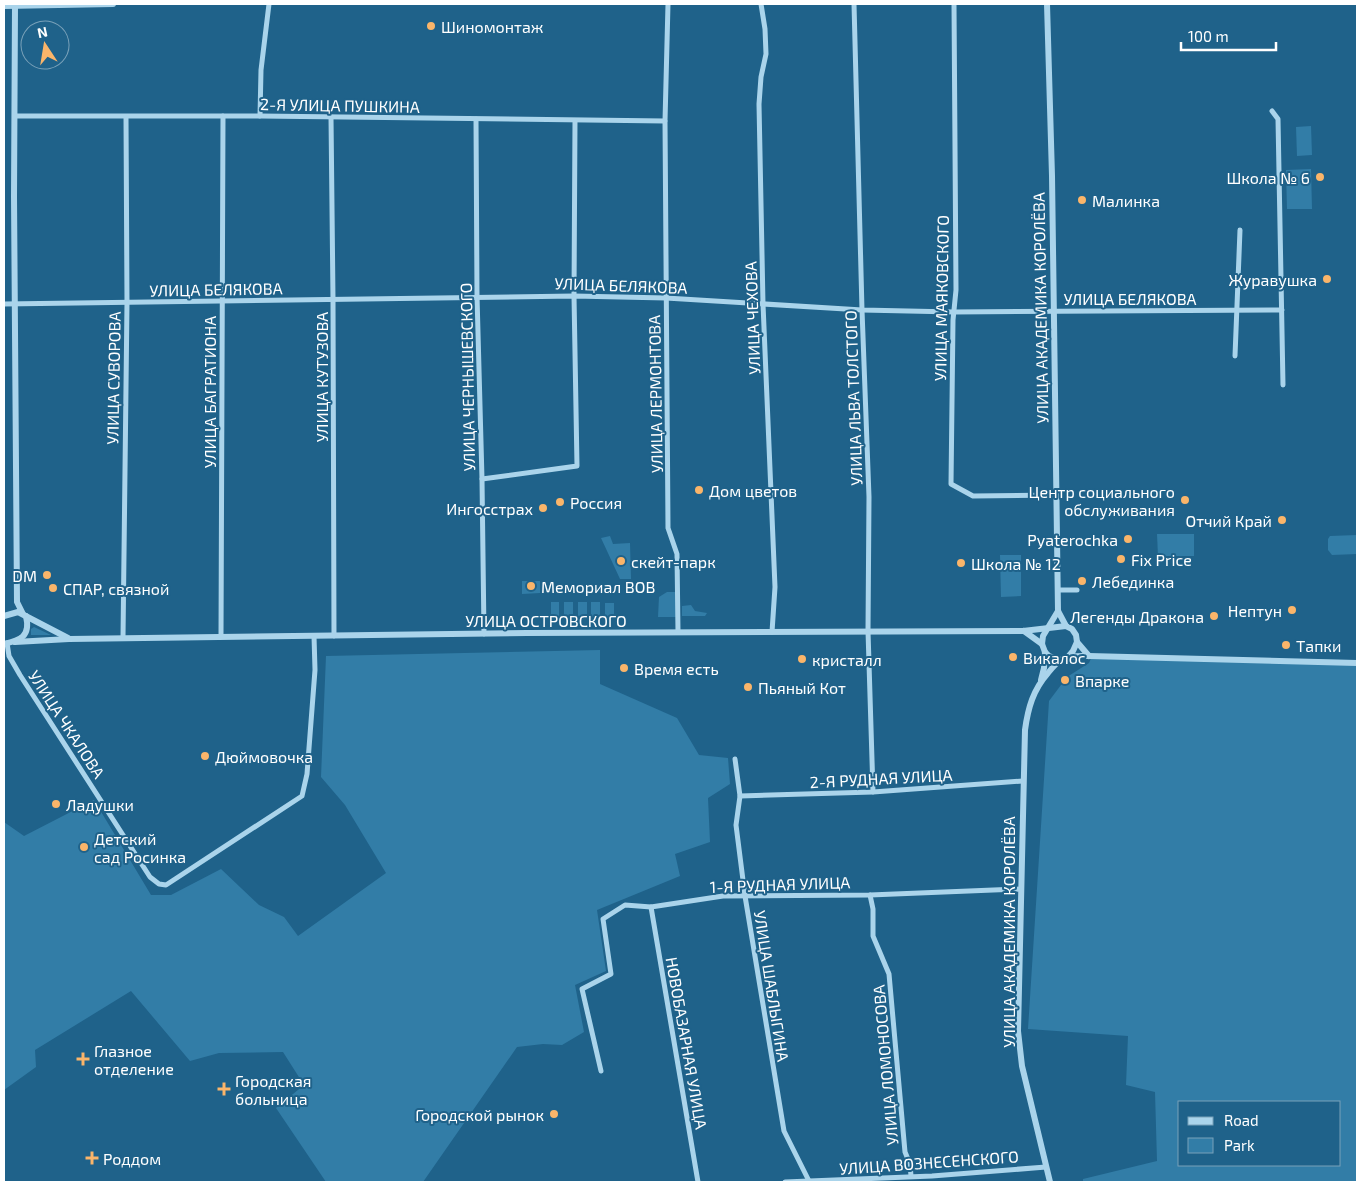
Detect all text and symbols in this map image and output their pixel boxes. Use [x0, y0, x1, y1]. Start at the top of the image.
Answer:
place label: Шиномонтаж [441, 17, 544, 36]
north arrow [20, 20, 70, 70]
marker: Шиномонтаж [425, 20, 437, 32]
scale bar [1181, 20, 1276, 52]
text: N [35, 22, 49, 41]
text: 100 m [1188, 27, 1229, 45]
street label: 2-Я УЛИЦА ПУШКИНА [260, 94, 420, 116]
place label: Школа № 6 [1226, 168, 1310, 187]
marker: Школа № 6 [1314, 171, 1326, 183]
place label: Малинка [1092, 191, 1160, 210]
street label: УЛИЦА АКАДЕМИКА КОРОЛЁВА [1028, 192, 1052, 424]
marker: Малинка [1076, 194, 1088, 206]
street label: УЛИЦА МАЯКОВСКОГО [930, 215, 952, 381]
street label: УЛИЦА ЧЕХОВА [741, 261, 763, 375]
place label: Журавушка [1228, 270, 1317, 290]
street label: УЛИЦА БЕЛЯКОВА [554, 273, 688, 297]
marker: Журавушка [1321, 273, 1333, 285]
street label: УЛИЦА БЕЛЯКОВА [149, 278, 283, 300]
street label: УЛИЦА ЧЕРНЫШЕВСКОГО [456, 282, 478, 472]
street label: УЛИЦА БЕЛЯКОВА [1063, 289, 1197, 308]
street label: УЛИЦА ЛЬВА ТОЛСТОГО [840, 310, 866, 486]
street label: УЛИЦА СУВОРОВА [102, 311, 124, 445]
street label: УЛИЦА КУТУЗОВА [312, 312, 331, 442]
street label: УЛИЦА ЛЕРМОНТОВА [644, 315, 666, 473]
street label: УЛИЦА БАГРАТИОНА [200, 316, 219, 468]
place label: Дом цветов [709, 481, 797, 500]
place label: Центр социального обслуживания [1029, 482, 1175, 520]
marker: Дом цветов [693, 484, 705, 496]
place label: Россия [570, 493, 622, 512]
marker: Центр социального обслуживания [1179, 494, 1191, 506]
marker: Россия [554, 496, 566, 508]
place label: Ингосстрах [446, 499, 533, 518]
marker: Ингосстрах [537, 502, 549, 514]
place label: Отчий Край [1185, 511, 1272, 530]
marker: Отчий Край [1276, 514, 1288, 526]
place label: Pyaterochka [1027, 530, 1118, 549]
marker: Pyaterochka [1122, 533, 1134, 545]
place label: Fix Price [1131, 550, 1192, 569]
place label: скейт-парк [631, 552, 716, 571]
marker: Fix Price [1115, 553, 1127, 565]
place label: Школа № 12 [971, 554, 1061, 573]
marker: скейт-парк [615, 555, 627, 567]
marker: Школа № 12 [955, 557, 967, 569]
place label: DM [12, 566, 37, 585]
marker: DM [41, 569, 53, 581]
place label: Лебединка [1092, 572, 1174, 591]
marker: Лебединка [1076, 575, 1088, 587]
place label: Мемориал ВОВ [541, 577, 655, 596]
place label: СПАР, связной [63, 579, 169, 598]
marker: Мемориал ВОВ [525, 580, 537, 592]
marker: СПАР, связной [47, 582, 59, 594]
place label: Нептун [1228, 601, 1282, 621]
marker: Нептун [1286, 604, 1298, 616]
place label: Легенды Дракона [1070, 607, 1204, 626]
marker: Легенды Дракона [1208, 610, 1220, 622]
street label: УЛИЦА ОСТРОВСКОГО [465, 611, 627, 630]
place label: Тапки [1296, 636, 1341, 655]
marker: Тапки [1280, 639, 1292, 651]
place label: Викалос [1023, 648, 1086, 667]
place label: кристалл [812, 650, 882, 669]
marker: Викалос [1007, 651, 1019, 663]
marker: кристалл [796, 653, 808, 665]
place label: Время есть [634, 659, 719, 678]
marker: Время есть [618, 662, 630, 674]
street label: УЛИЦА ЧКАЛОВА [25, 666, 109, 782]
place label: Впарке [1075, 671, 1129, 690]
marker: Впарке [1059, 674, 1071, 686]
place label: Пьяный Кот [758, 678, 846, 697]
marker: Пьяный Кот [742, 681, 754, 693]
place label: Дюймовочка [215, 747, 313, 766]
marker: Дюймовочка [199, 750, 211, 762]
street label: 2-Я РУДНАЯ УЛИЦА [809, 765, 953, 791]
place label: Ладушки [66, 795, 134, 815]
marker: Ладушки [50, 798, 62, 810]
street label: УЛИЦА АКАДЕМИКА КОРОЛЁВА [999, 816, 1018, 1048]
place label: Детский сад Росинка [94, 829, 186, 866]
marker: Детский сад Росинка [78, 841, 90, 853]
street label: 1-Я РУДНАЯ УЛИЦА [710, 872, 851, 896]
street label: УЛИЦА ШАБЛЫГИНА [751, 909, 793, 1063]
street label: НОВОБАЗАРНАЯ УЛИЦА [662, 955, 712, 1131]
street label: УЛИЦА ЛОМОНОСОВА [869, 984, 901, 1146]
place label: Глазное отделение [94, 1041, 174, 1078]
marker: Глазное отделение [76, 1052, 90, 1066]
place label: Городская больница [235, 1071, 311, 1108]
marker: Городская больница [217, 1082, 231, 1096]
legend [1178, 1101, 1341, 1166]
place label: Городской рынок [415, 1105, 544, 1124]
marker: Городской рынок [548, 1108, 560, 1120]
text: Road [1224, 1111, 1259, 1129]
text: Park [1224, 1136, 1255, 1154]
street label: УЛИЦА ВОЗНЕСЕНСКОГО [839, 1146, 1019, 1178]
place label: Роддом [103, 1149, 161, 1168]
marker: Роддом [85, 1151, 99, 1165]

